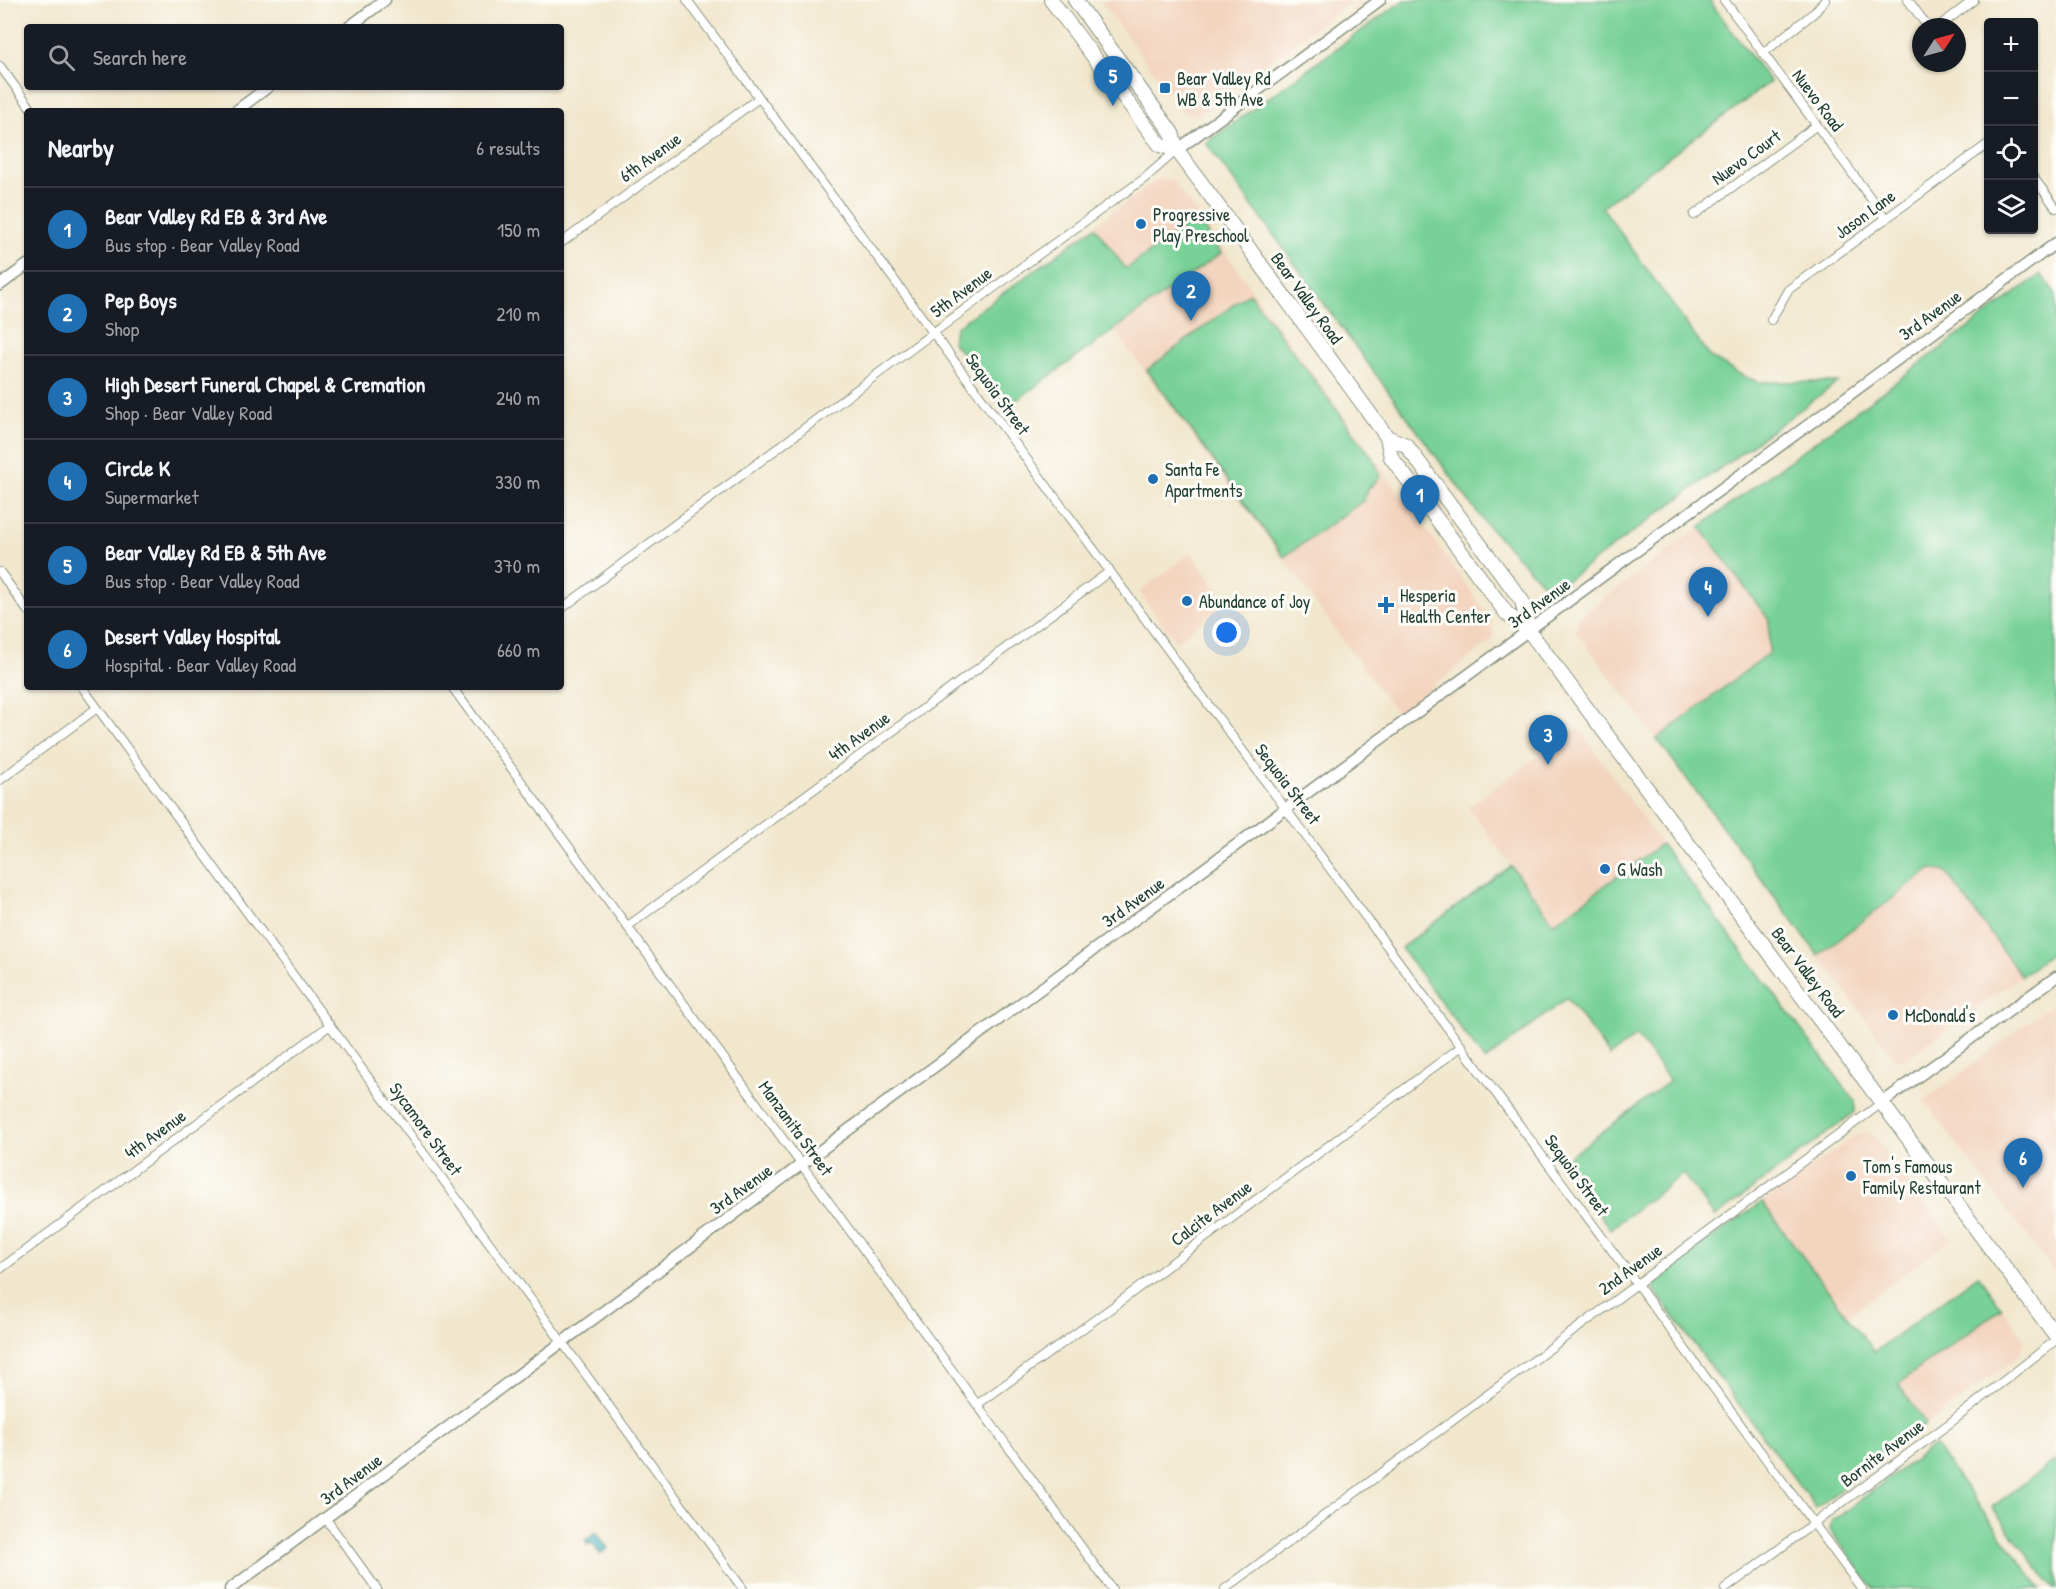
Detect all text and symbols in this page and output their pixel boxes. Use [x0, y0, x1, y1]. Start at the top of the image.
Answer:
north arrow [1912, 18, 1966, 72]
map controls [1984, 18, 2038, 234]
button: + [1984, 18, 2038, 72]
search box [24, 24, 564, 90]
icon: search [45, 41, 78, 74]
text: Search here [93, 42, 187, 72]
pin: 5 [1094, 57, 1132, 106]
street label: Nuevo Road [1786, 64, 1850, 136]
place label: Bear Valley Rd WB & 5th Ave [1177, 66, 1270, 112]
button: − [1984, 72, 2038, 126]
marker: Bear Valley Rd WB & 5th Ave [1158, 81, 1172, 95]
street label: Nuevo Court [1706, 123, 1786, 191]
street label: 6th Avenue [614, 126, 686, 188]
button: locate [1984, 126, 2038, 180]
text: Nearby [48, 130, 114, 165]
text: 6 results [476, 134, 540, 161]
button: layers [1984, 180, 2038, 234]
street label: Jason Lane [1830, 184, 1900, 244]
text: Bear Valley Rd EB & 3rd Ave [105, 201, 327, 231]
place label: Progressive Play Preschool [1153, 202, 1249, 248]
text: 1 [64, 216, 71, 243]
text: 150 m [497, 216, 540, 243]
marker: Progressive Play Preschool [1134, 217, 1148, 231]
text: Bus stop · Bear Valley Road [105, 231, 300, 258]
street label: Bear Valley Road [1265, 247, 1349, 349]
street label: 5th Avenue [925, 261, 997, 323]
pin: 2 [1172, 272, 1210, 321]
street label: 3rd Avenue [1894, 284, 1966, 346]
text: Pep Boys [105, 285, 177, 315]
text: 2 [63, 300, 72, 327]
text: 210 m [496, 300, 540, 327]
text: Shop [105, 315, 139, 342]
street label: Sequoia Street [960, 348, 1037, 441]
text: High Desert Funeral Chapel & Cremation [105, 369, 426, 399]
text: 3 [63, 384, 72, 411]
text: 240 m [496, 384, 540, 411]
text: Shop · Bear Valley Road [105, 399, 272, 426]
text: Circle K [105, 453, 170, 483]
place label: Santa Fe Apartments [1165, 457, 1242, 503]
text: 4 [64, 468, 71, 495]
text: 330 m [495, 468, 540, 495]
marker: Santa Fe Apartments [1146, 472, 1160, 486]
pin: 1 [1400, 476, 1440, 525]
text: Supermarket [105, 483, 199, 510]
text: Bear Valley Rd EB & 5th Ave [105, 537, 326, 567]
text: 5 [63, 552, 72, 579]
text: 370 m [494, 552, 540, 579]
text: Bus stop · Bear Valley Road [105, 567, 300, 594]
pin: 4 [1688, 568, 1728, 617]
street label: 3rd Avenue [1503, 572, 1575, 634]
place label: Hesperia Health Center [1400, 583, 1491, 629]
place label: Abundance of Joy [1199, 589, 1311, 614]
marker: Abundance of Joy [1180, 594, 1194, 608]
marker: Hesperia Health Center [1377, 596, 1395, 614]
your location [1212, 618, 1241, 647]
text: Desert Valley Hospital [105, 621, 280, 651]
text: 6 [64, 636, 71, 663]
text: 660 m [497, 636, 540, 663]
text: Hospital · Bear Valley Road [105, 651, 296, 678]
street label: 4th Avenue [823, 705, 895, 767]
pin: 3 [1528, 716, 1568, 765]
street label: Sequoia Street [1249, 738, 1327, 830]
place label: G Wash [1617, 857, 1663, 882]
marker: G Wash [1598, 862, 1612, 876]
street label: 3rd Avenue [1097, 871, 1169, 933]
street label: Bear Valley Road [1766, 921, 1850, 1023]
place label: McDonald's [1905, 1003, 1975, 1028]
marker: McDonald's [1886, 1008, 1900, 1022]
street label: Manzanita Street [753, 1075, 840, 1181]
street label: Sycamore Street [384, 1077, 469, 1181]
street label: 4th Avenue [119, 1103, 191, 1165]
street label: Sequoia Street [1539, 1129, 1616, 1222]
pin: 6 [2004, 1138, 2042, 1188]
place label: Tom's Famous Family Restaurant [1862, 1154, 1981, 1200]
street label: 3rd Avenue [705, 1158, 777, 1220]
marker: Tom's Famous Family Restaurant [1844, 1169, 1858, 1183]
street label: Calcite Avenue [1165, 1174, 1257, 1252]
street label: 2nd Avenue [1593, 1237, 1667, 1301]
street label: Bornite Avenue [1835, 1413, 1929, 1493]
street label: 3rd Avenue [315, 1447, 387, 1511]

